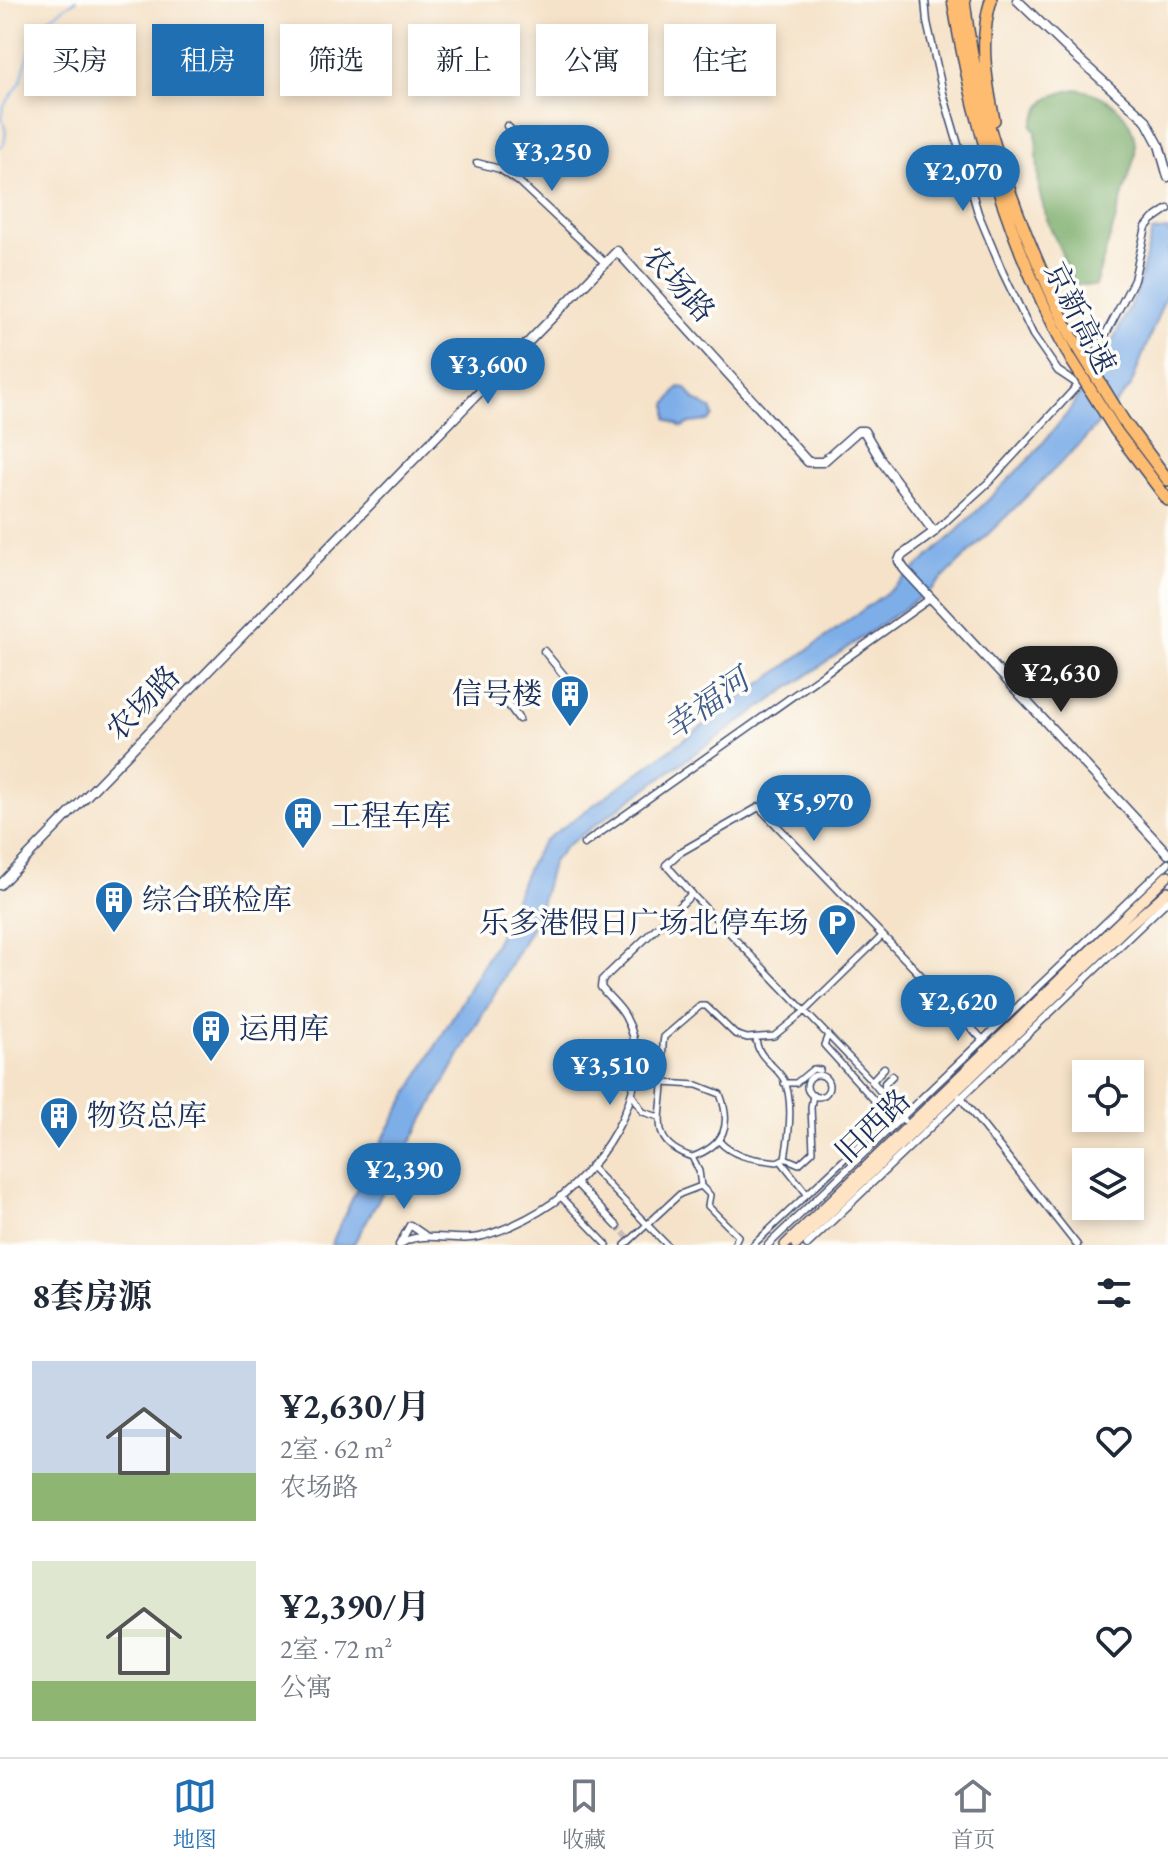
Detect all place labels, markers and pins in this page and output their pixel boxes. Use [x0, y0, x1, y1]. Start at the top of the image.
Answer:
pin: ¥3,250 [487, 125, 617, 193]
pin: ¥2,070 [898, 145, 1028, 213]
pin: ¥3,600 [423, 338, 553, 406]
pin: ¥2,630 [996, 646, 1126, 714]
building icon: 信号楼 [549, 673, 591, 728]
place label: 信号楼 [452, 674, 542, 713]
pin: ¥5,970 [749, 775, 879, 843]
building icon: 工程车库 [282, 795, 324, 850]
place label: 工程车库 [331, 796, 451, 835]
building icon: 综合联检库 [93, 879, 135, 934]
place label: 综合联检库 [142, 880, 292, 919]
parking icon: 乐多港假日广场北停车场 [816, 902, 858, 957]
place label: 乐多港假日广场北停车场 [479, 903, 809, 942]
pin: ¥2,620 [893, 975, 1023, 1043]
building icon: 运用库 [190, 1008, 232, 1063]
place label: 运用库 [239, 1009, 329, 1048]
pin: ¥3,510 [545, 1039, 675, 1107]
building icon: 物资总库 [38, 1095, 80, 1150]
place label: 物资总库 [87, 1096, 207, 1135]
pin: ¥2,390 [339, 1143, 469, 1211]

